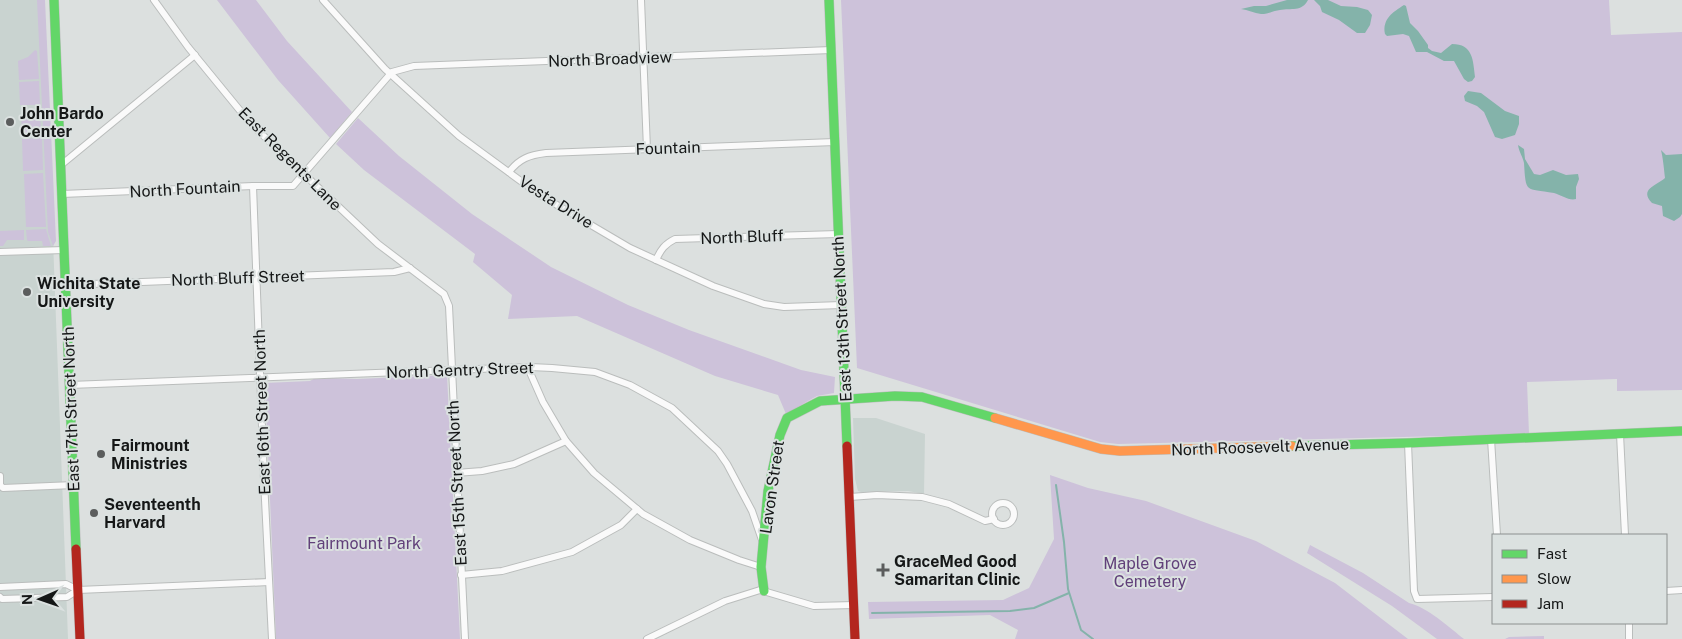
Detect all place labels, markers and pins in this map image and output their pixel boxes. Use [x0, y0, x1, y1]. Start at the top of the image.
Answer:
place label: John Bardo Center [20, 104, 104, 141]
marker: John Bardo Center [4, 116, 16, 128]
place label: Wichita State University [37, 274, 140, 311]
marker: Wichita State University [21, 286, 33, 298]
place label: Fairmount Ministries [111, 436, 190, 473]
marker: Fairmount Ministries [95, 448, 107, 460]
place label: Seventeenth Harvard [104, 495, 201, 532]
marker: Seventeenth Harvard [88, 507, 100, 519]
place label: GraceMed Good Samaritan Clinic [894, 552, 1021, 589]
marker: GraceMed Good Samaritan Clinic [876, 563, 890, 577]

